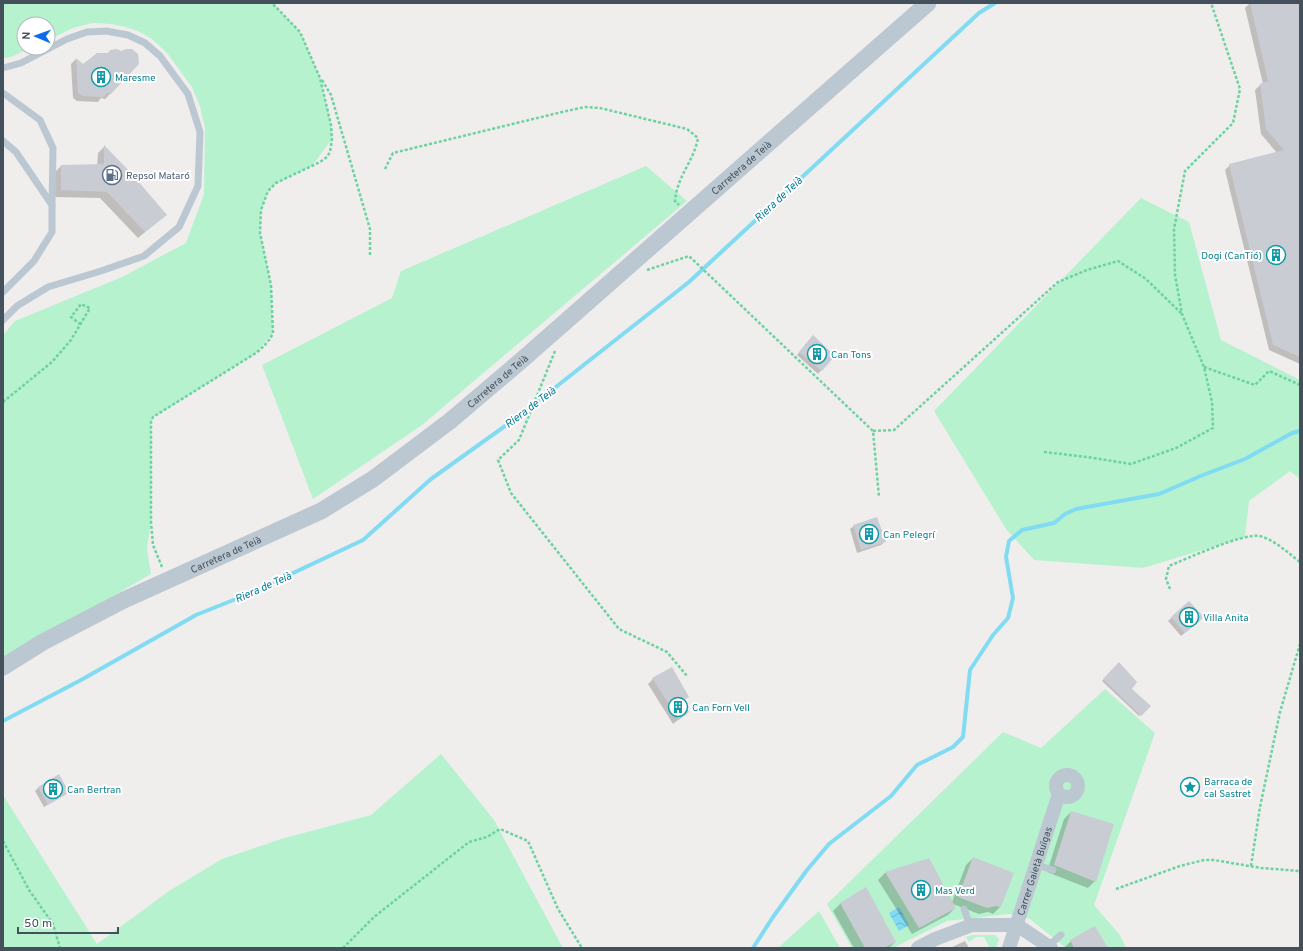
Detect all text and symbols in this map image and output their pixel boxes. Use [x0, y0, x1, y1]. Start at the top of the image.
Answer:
north arrow [16, 16, 56, 56]
text: N [20, 31, 34, 40]
building icon: Maresme [90, 66, 112, 88]
place label: Maresme [115, 72, 156, 85]
street label: Carretera de Teià [709, 138, 775, 199]
fuel station icon: Repsol Mataró [101, 164, 123, 186]
place label: Repsol Mataró [126, 170, 190, 183]
water label: Riera de Teià [752, 174, 806, 226]
building icon: Dogi (CanTió) [1265, 244, 1287, 266]
place label: Dogi (CanTió) [1201, 250, 1262, 263]
building icon: Can Tons [806, 343, 828, 365]
place label: Can Tons [831, 349, 872, 362]
street label: Carretera de Teià [465, 352, 532, 412]
water label: Riera de Teià [502, 384, 559, 432]
building icon: Can Pelegrí [858, 523, 880, 545]
place label: Can Pelegrí [883, 529, 936, 542]
street label: Carretera de Teià [189, 534, 264, 577]
water label: Riera de Teià [233, 569, 294, 607]
building icon: Villa Anita [1178, 606, 1200, 628]
place label: Villa Anita [1203, 612, 1248, 625]
building icon: Can Forn Vell [667, 696, 689, 718]
place label: Can Forn Vell [692, 702, 750, 715]
place icon: Barraca de cal Sastret [1179, 776, 1201, 798]
place label: Barraca de cal Sastret [1204, 776, 1253, 801]
building icon: Can Bertran [42, 778, 64, 800]
place label: Can Bertran [67, 784, 121, 797]
street label: Carrer Gaietà Buïgas [1015, 825, 1056, 918]
building icon: Mas Verd [910, 879, 932, 901]
place label: Mas Verd [935, 885, 975, 898]
scale bar [18, 909, 118, 935]
text: 50 m [24, 916, 52, 932]

